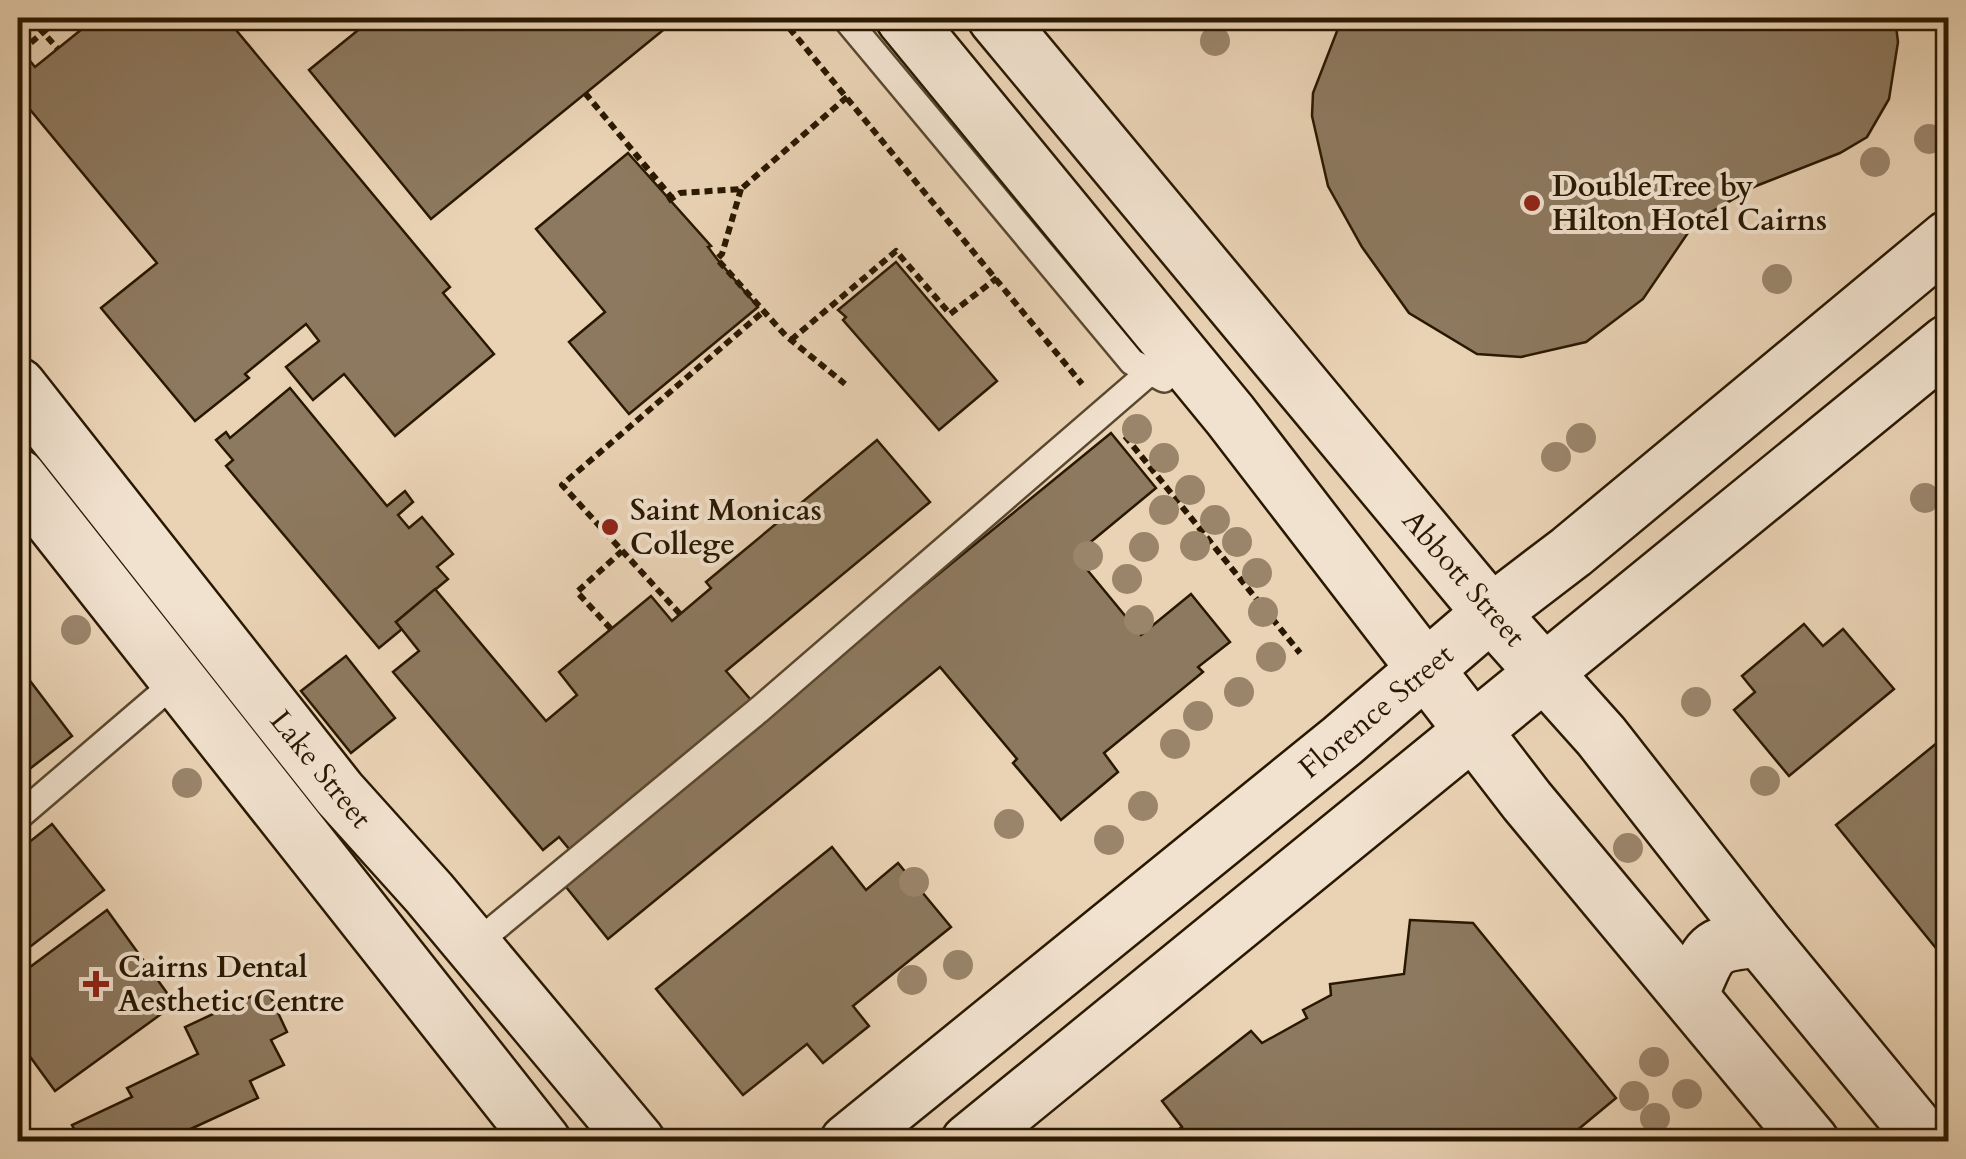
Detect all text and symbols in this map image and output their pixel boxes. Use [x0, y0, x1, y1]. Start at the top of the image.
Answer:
place label: DoubleTree by Hilton Hotel Cairns [1552, 166, 1827, 241]
marker: DoubleTree by Hilton Hotel Cairns [1521, 192, 1543, 214]
place label: Saint Monicas College [630, 490, 822, 565]
street label: Abbott Street [1393, 501, 1535, 656]
marker: Saint Monicas College [599, 516, 621, 538]
street label: Florence Street [1290, 634, 1463, 788]
street label: Lake Street [260, 702, 381, 837]
place label: Cairns Dental Aesthetic Centre [118, 947, 345, 1022]
marker: Cairns Dental Aesthetic Centre [83, 971, 109, 997]

